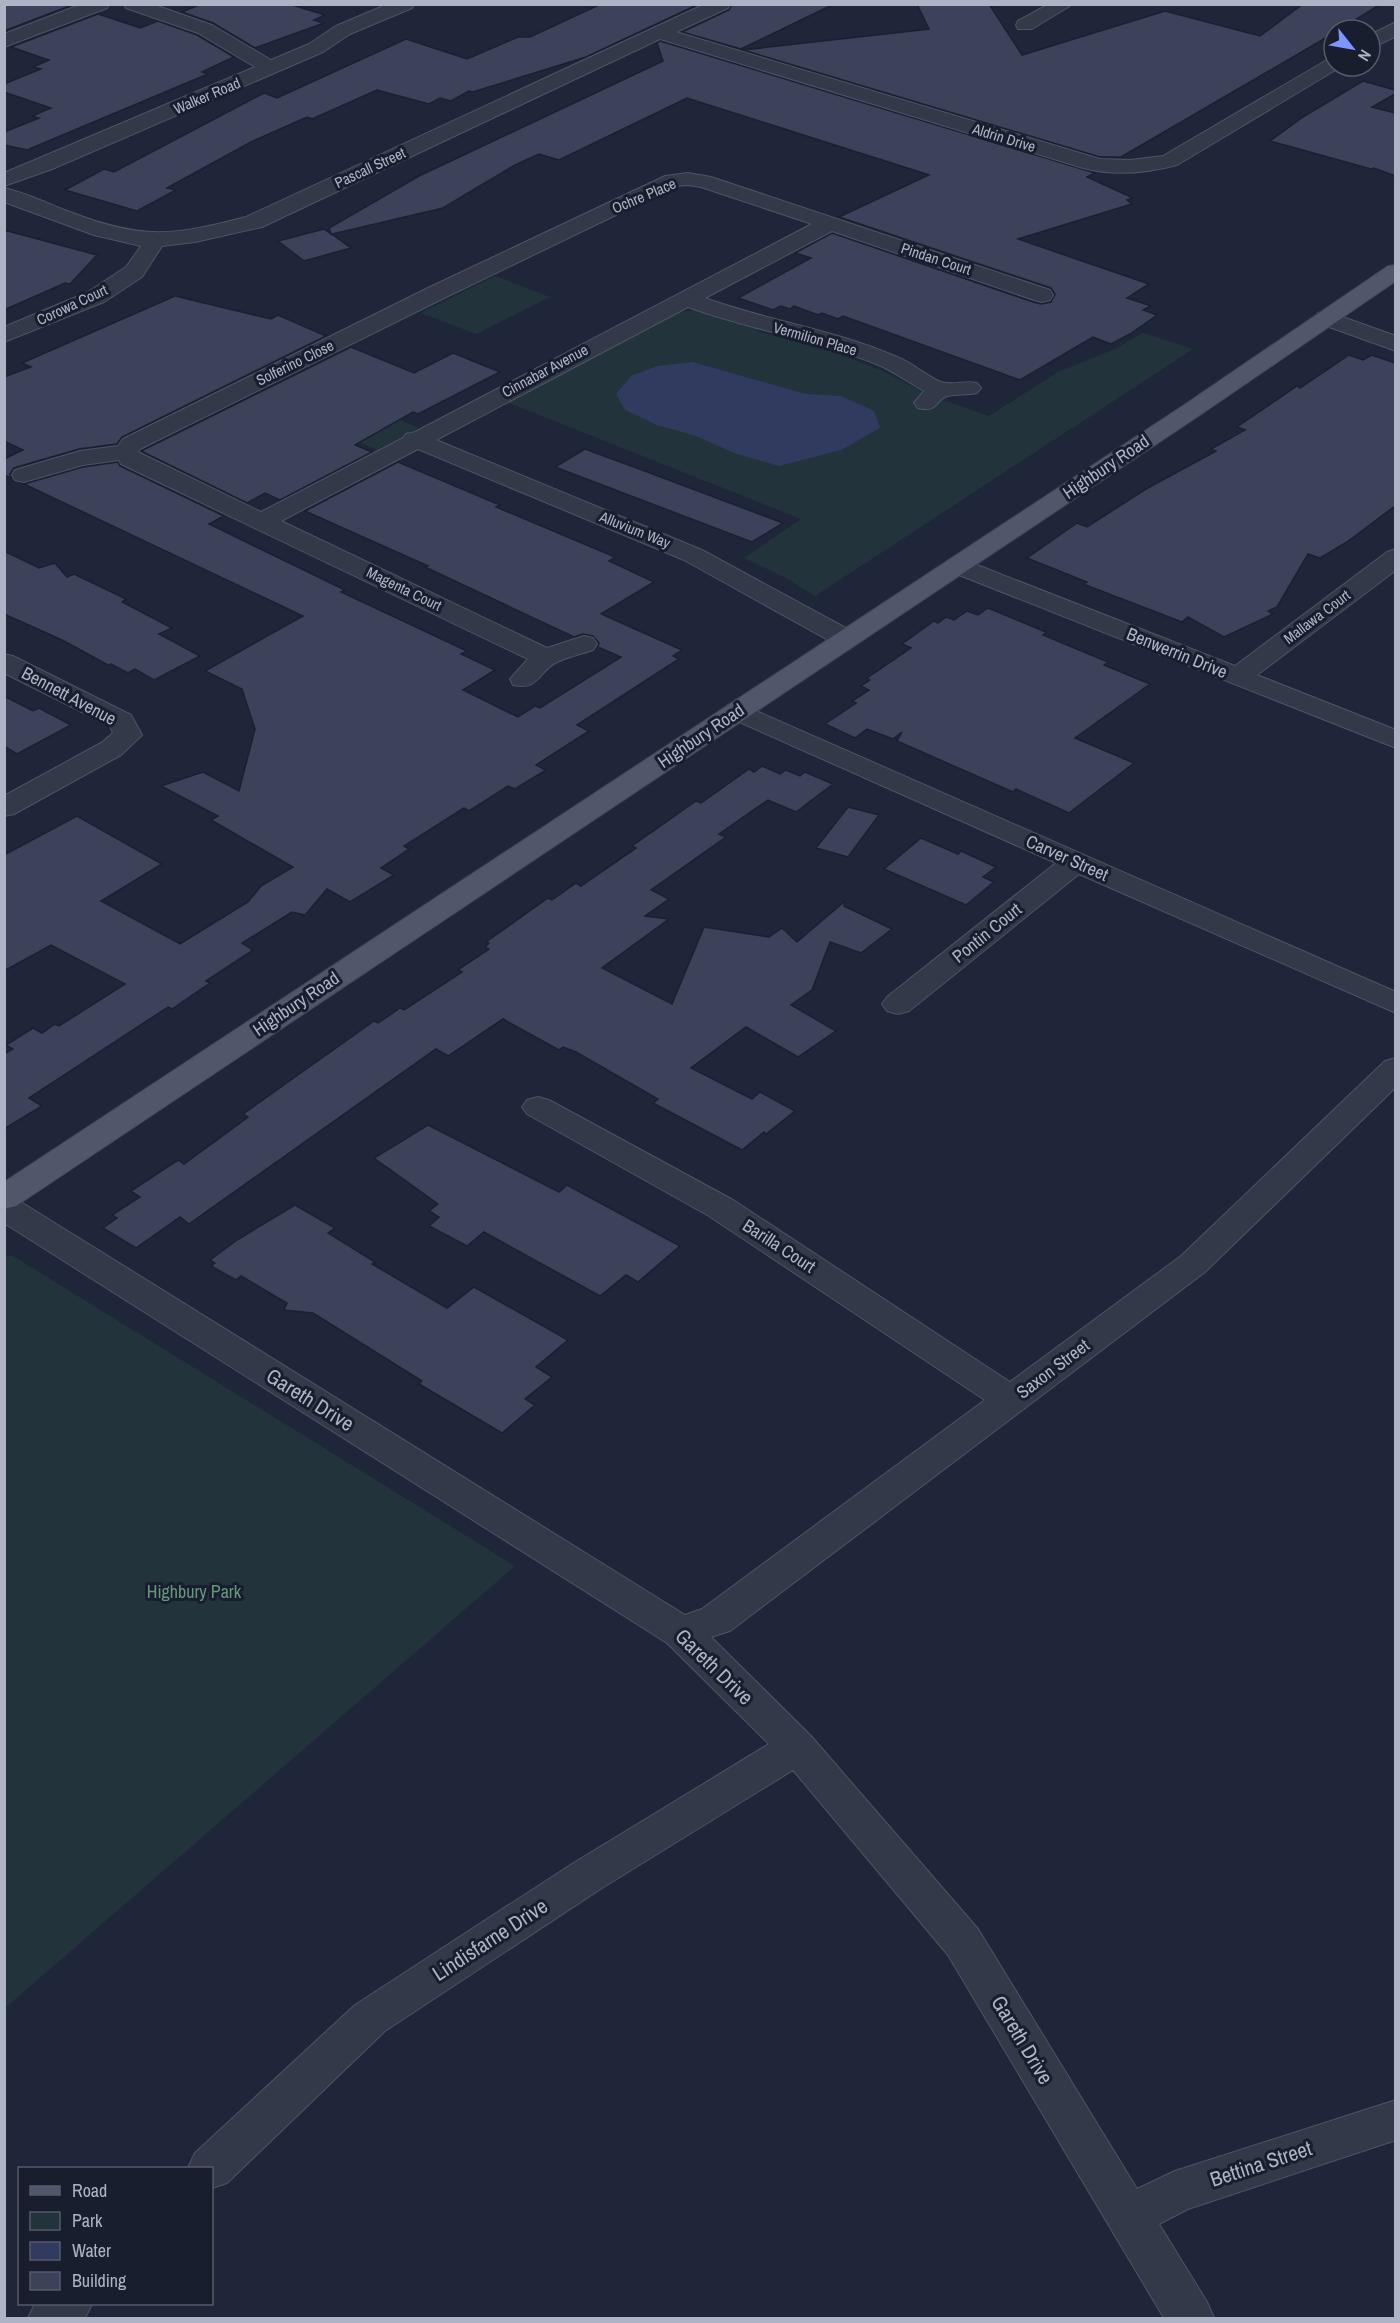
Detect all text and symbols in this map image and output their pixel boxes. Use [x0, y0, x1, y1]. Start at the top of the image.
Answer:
north arrow [1322, 18, 1382, 78]
text: N [1353, 46, 1377, 65]
street label: Walker Road [170, 72, 243, 119]
street label: Aldrin Drive [969, 118, 1038, 157]
street label: Pascall Street [331, 142, 409, 193]
street label: Ochre Place [609, 173, 679, 218]
street label: Pindan Court [898, 237, 974, 280]
street label: Corowa Court [33, 279, 111, 330]
street label: Vermilion Place [771, 317, 860, 361]
street label: Solferino Close [252, 335, 337, 390]
street label: Cinnabar Avenue [498, 339, 592, 402]
street label: Highbury Road [1058, 428, 1154, 505]
street label: Alluvium Way [596, 505, 675, 554]
street label: Magenta Court [363, 561, 446, 616]
street label: Mallawa Court [1279, 584, 1355, 649]
street label: Benwerrin Drive [1123, 621, 1231, 684]
street label: Bennett Avenue [17, 660, 121, 731]
street label: Highbury Road [653, 697, 749, 774]
street label: Carver Street [1022, 828, 1112, 887]
street label: Pontin Court [947, 897, 1027, 968]
street label: Highbury Road [248, 965, 344, 1042]
street label: Barilla Court [738, 1213, 820, 1278]
street label: Saxon Street [1011, 1333, 1094, 1404]
street label: Gareth Drive [261, 1361, 360, 1438]
park label: Highbury Park [147, 1579, 242, 1604]
street label: Gareth Drive [669, 1622, 760, 1711]
street label: Lindisfarne Drive [426, 1891, 553, 1988]
street label: Gareth Drive [985, 1990, 1060, 2089]
street label: Bettina Street [1206, 2133, 1316, 2194]
legend [18, 2167, 213, 2305]
text: Road [72, 2178, 107, 2203]
text: Park [72, 2208, 103, 2233]
text: Water [72, 2238, 111, 2263]
text: Building [72, 2268, 127, 2293]

